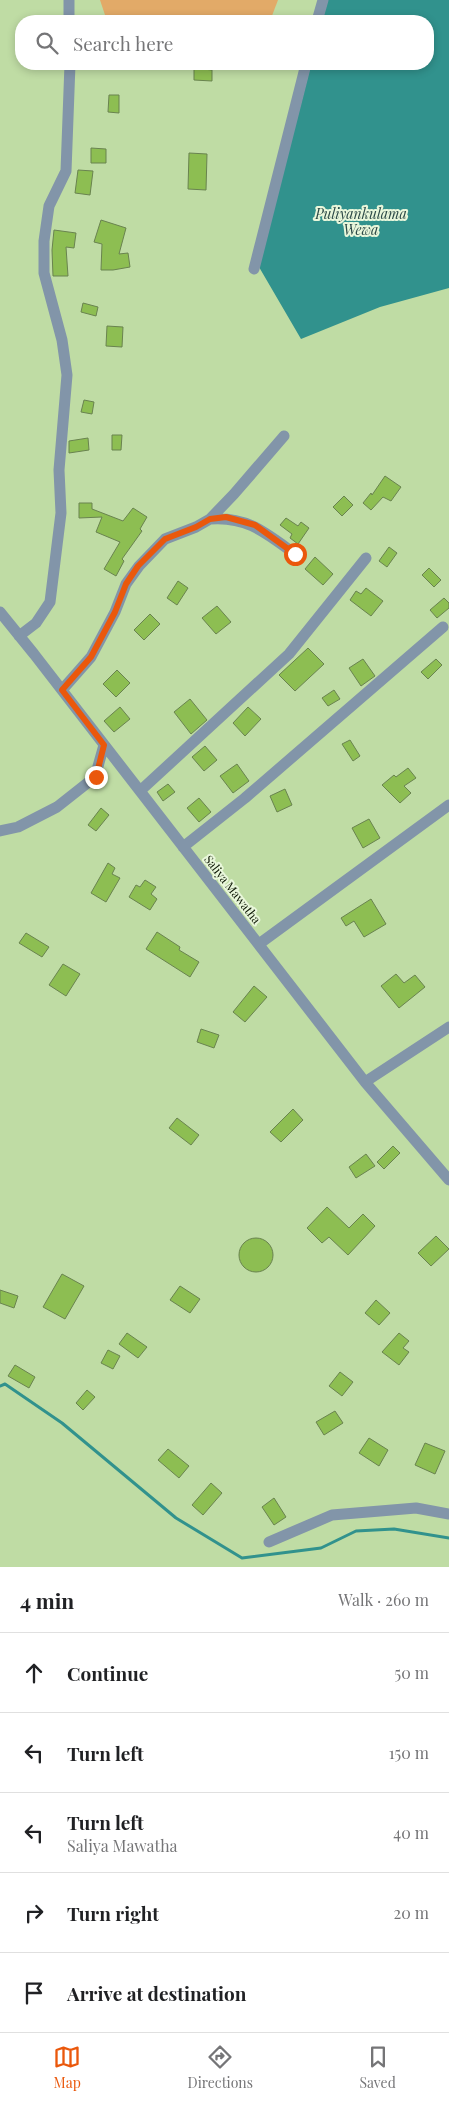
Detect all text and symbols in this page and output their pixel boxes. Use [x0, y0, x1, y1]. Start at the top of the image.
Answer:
search box [15, 15, 434, 70]
icon: search [33, 29, 61, 57]
text: Search here [73, 30, 173, 56]
water label: Puliyankulama Wewa [314, 204, 407, 239]
route start [284, 543, 307, 566]
route end [85, 766, 108, 789]
street label: Saliya Mawatha [201, 851, 265, 927]
text: 4 min [20, 1586, 74, 1614]
text: Walk · 260 m [338, 1589, 429, 1610]
icon: ahead [20, 1659, 48, 1687]
text: Continue [67, 1660, 148, 1686]
text: 50 m [395, 1662, 429, 1683]
icon: left [20, 1739, 48, 1767]
text: Turn left [67, 1740, 144, 1766]
text: 150 m [389, 1742, 429, 1763]
text: Turn left [67, 1809, 144, 1835]
icon: left [20, 1819, 48, 1847]
text: 40 m [393, 1822, 429, 1843]
text: Saliya Mawatha [67, 1835, 178, 1856]
icon: right [20, 1899, 48, 1927]
text: Turn right [67, 1900, 159, 1926]
text: 20 m [394, 1902, 429, 1923]
icon: arrive [20, 1979, 48, 2007]
text: Arrive at destination [67, 1980, 247, 2006]
tab: Map [53, 2043, 81, 2092]
tab: Directions [188, 2043, 253, 2092]
tab: Saved [359, 2043, 396, 2092]

